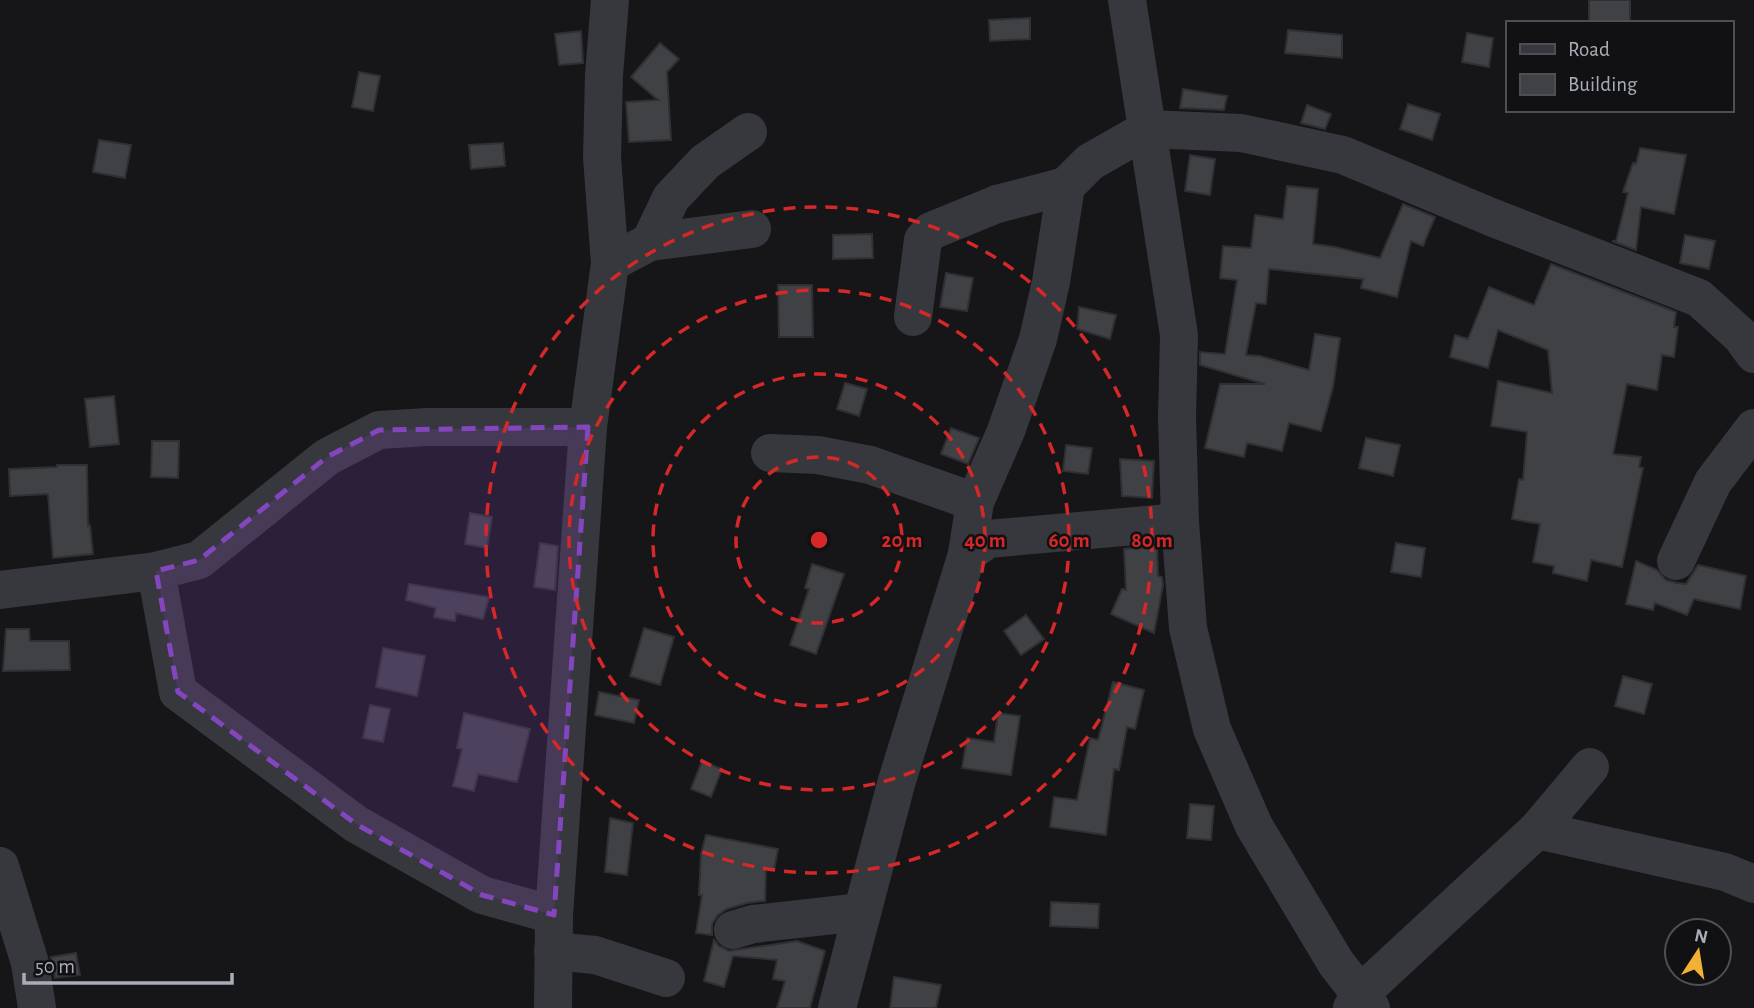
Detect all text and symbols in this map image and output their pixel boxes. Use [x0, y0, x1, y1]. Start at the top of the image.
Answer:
legend [1506, 21, 1733, 112]
text: Road [1568, 39, 1610, 60]
text: Building [1568, 74, 1638, 95]
centre of rings [807, 528, 831, 552]
text: 20 m [882, 530, 922, 551]
text: 40 m [964, 530, 1006, 551]
text: 60 m [1048, 530, 1090, 551]
text: 80 m [1131, 530, 1173, 551]
north arrow [1663, 917, 1733, 987]
text: N [1693, 926, 1710, 948]
scale bar [24, 942, 233, 986]
text: 50 m [35, 956, 75, 977]

